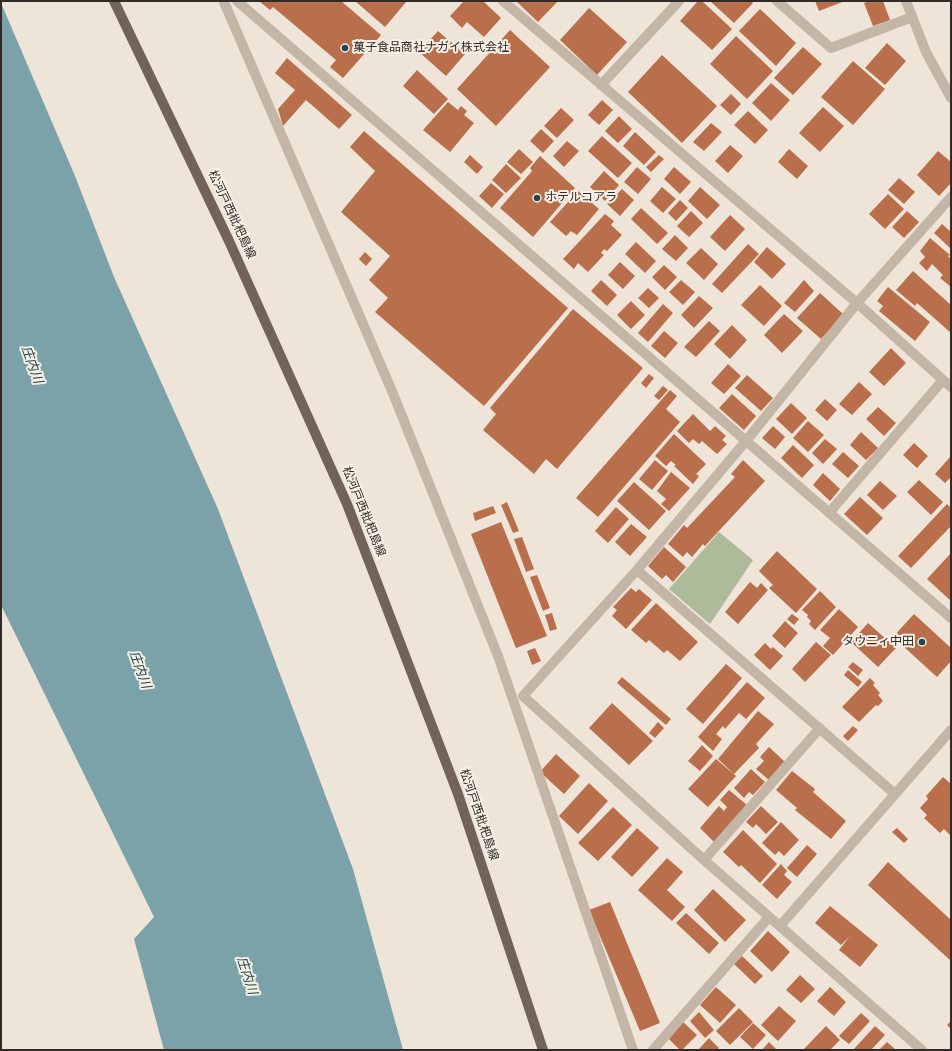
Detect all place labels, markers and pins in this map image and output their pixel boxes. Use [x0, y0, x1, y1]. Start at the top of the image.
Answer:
place label: 菓子食品商社ナガイ株式会社 [353, 41, 509, 55]
marker: 菓子食品商社ナガイ株式会社 [340, 43, 350, 53]
place label: ホテルコアラ [545, 191, 617, 205]
marker: ホテルコアラ [532, 193, 542, 203]
place label: タウニィ中田 [842, 635, 914, 649]
marker: タウニィ中田 [917, 637, 927, 647]

